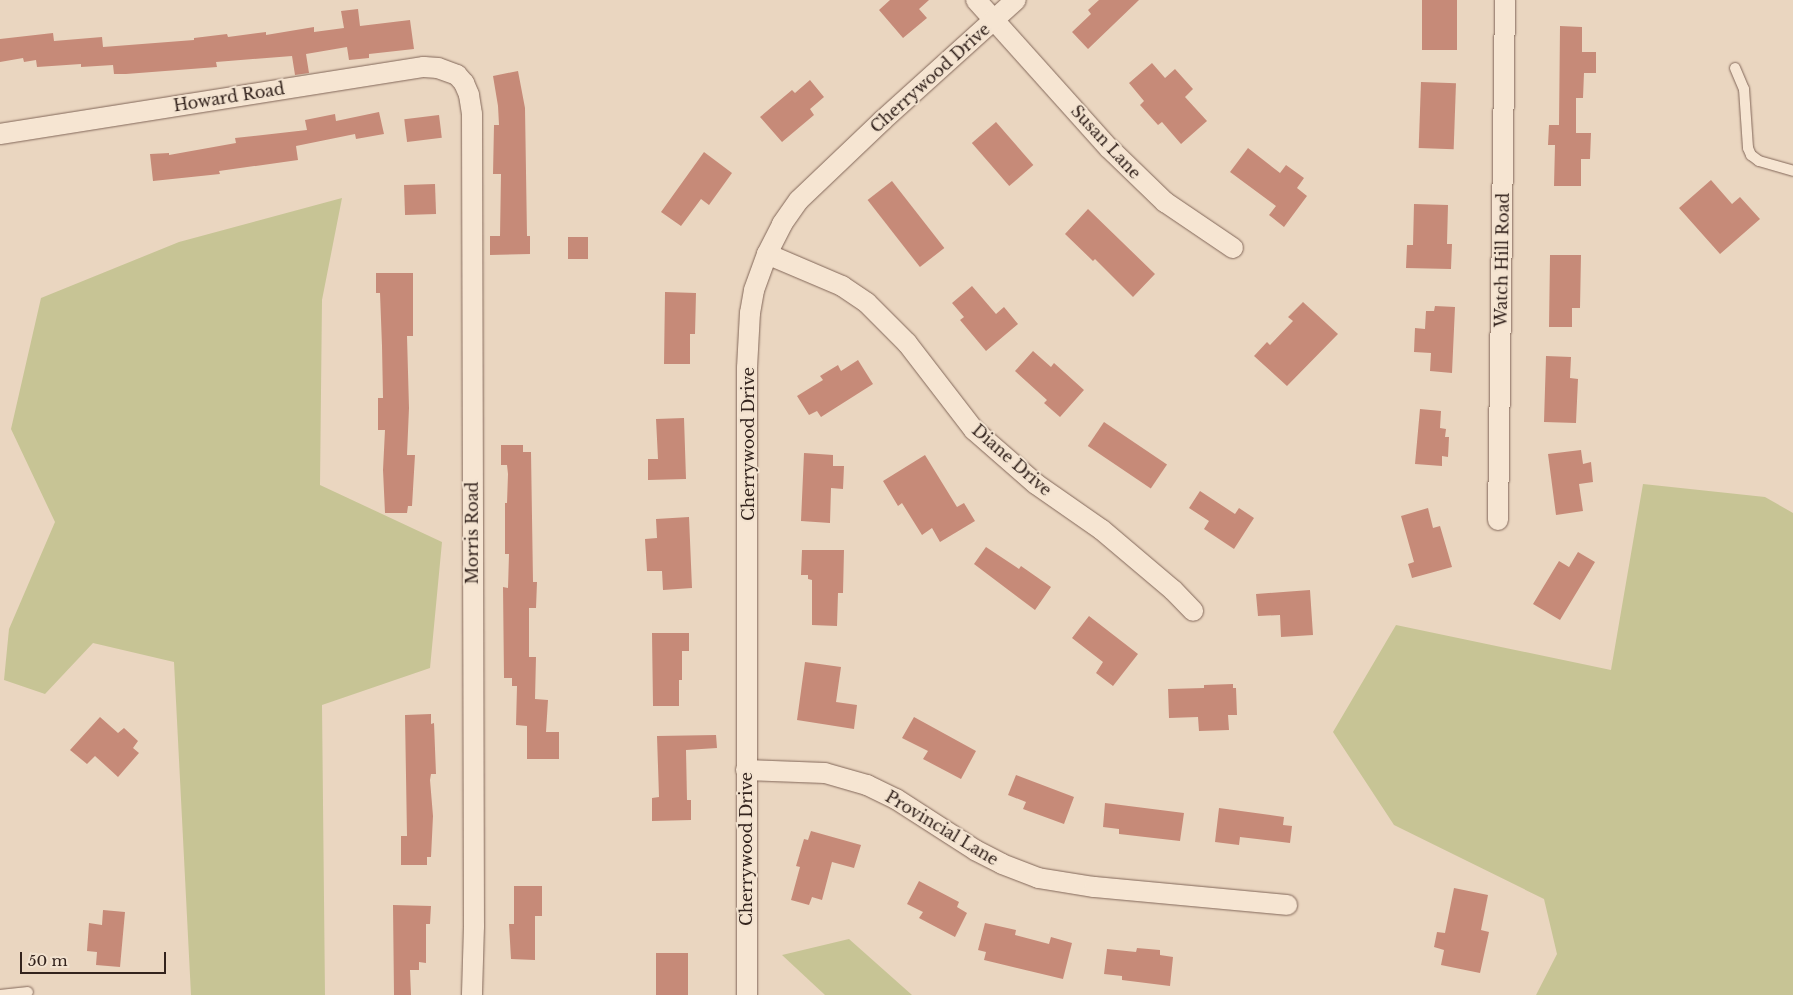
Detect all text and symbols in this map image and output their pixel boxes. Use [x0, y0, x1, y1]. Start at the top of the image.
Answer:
street label: Cherrywood Drive [866, 19, 994, 137]
street label: Howard Road [172, 79, 286, 115]
street label: Susan Lane [1067, 101, 1145, 183]
street label: Watch Hill Road [1491, 193, 1513, 327]
street label: Cherrywood Drive [738, 367, 758, 521]
street label: Diane Drive [968, 420, 1056, 500]
street label: Morris Road [462, 482, 482, 584]
street label: Cherrywood Drive [736, 772, 756, 926]
street label: Provincial Lane [882, 787, 1002, 869]
scale bar [22, 942, 169, 974]
text: 50 m [28, 951, 68, 970]

